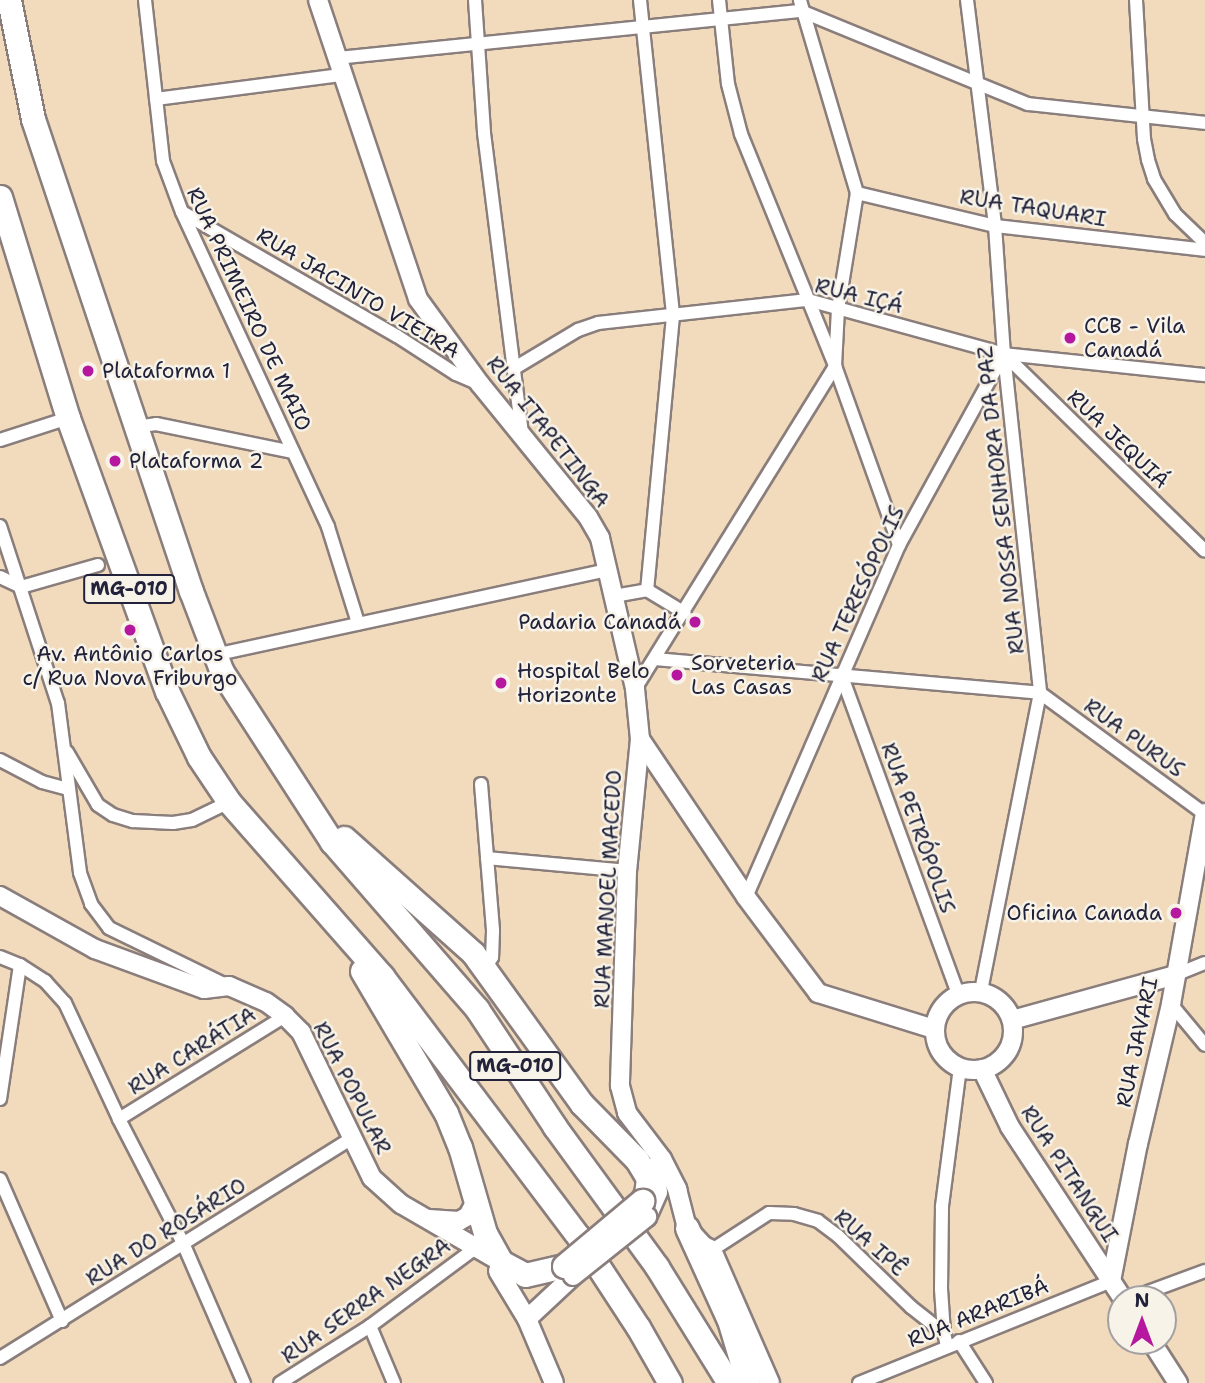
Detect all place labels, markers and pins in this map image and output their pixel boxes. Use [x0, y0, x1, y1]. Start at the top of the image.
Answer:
place label: CCB - Vila Canadá [1084, 313, 1185, 363]
marker: CCB - Vila Canadá [1062, 330, 1078, 346]
place label: Plataforma 1 [102, 358, 231, 384]
marker: Plataforma 1 [80, 363, 96, 379]
place label: Plataforma 2 [129, 448, 263, 474]
marker: Plataforma 2 [107, 453, 123, 469]
place label: Padaria Canadá [518, 609, 681, 635]
marker: Padaria Canadá [687, 614, 703, 630]
marker: Av. Antônio Carlos c/ Rua Nova Friburgo [122, 622, 138, 638]
place label: Av. Antônio Carlos c/ Rua Nova Friburgo [22, 641, 238, 691]
place label: Sorveteria Las Casas [691, 650, 795, 700]
place label: Hospital Belo Horizonte [517, 658, 650, 708]
marker: Sorveteria Las Casas [669, 667, 685, 683]
marker: Hospital Belo Horizonte [491, 673, 511, 693]
place label: Oficina Canada [1007, 900, 1162, 926]
marker: Oficina Canada [1168, 905, 1184, 921]

